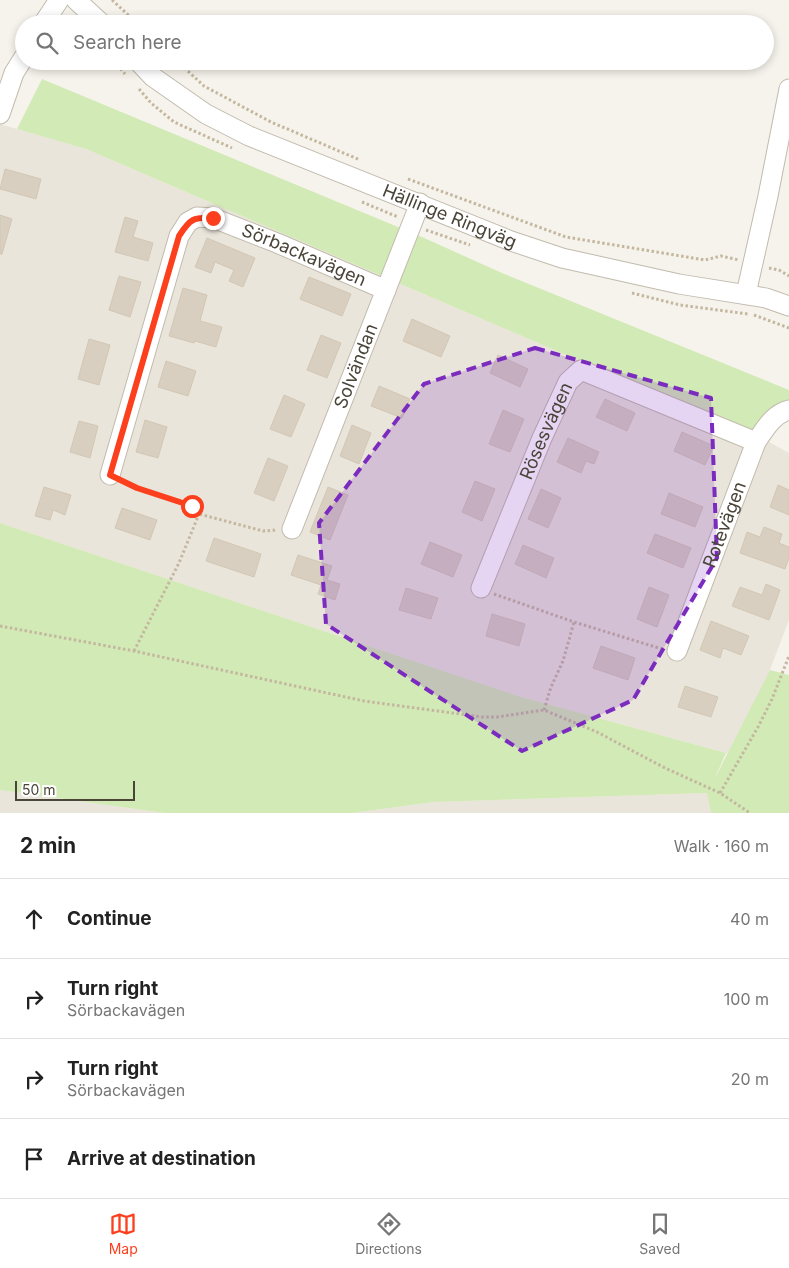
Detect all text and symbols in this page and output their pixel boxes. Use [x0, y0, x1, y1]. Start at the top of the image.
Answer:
search box [15, 15, 774, 70]
icon: search [33, 29, 61, 57]
text: Search here [73, 31, 182, 54]
street label: Hällinge Ringväg [380, 180, 520, 252]
route end [202, 207, 225, 230]
street label: Sörbackavägen [239, 219, 370, 290]
street label: Solvändan [329, 320, 382, 411]
street label: Rösesvägen [515, 379, 576, 482]
street label: Rotevägen [698, 479, 750, 571]
route start [181, 495, 204, 518]
scale bar [15, 778, 135, 801]
text: 50 m [22, 781, 56, 798]
text: 2 min [20, 833, 76, 858]
text: Walk · 160 m [674, 836, 769, 856]
icon: ahead [20, 905, 48, 933]
text: Continue [67, 907, 152, 930]
text: 40 m [730, 909, 769, 929]
text: Turn right [67, 977, 158, 1000]
icon: right [20, 985, 48, 1013]
text: 100 m [724, 989, 769, 1009]
text: Sörbackavägen [67, 1000, 185, 1020]
text: Turn right [67, 1057, 158, 1080]
icon: right [20, 1065, 48, 1093]
text: 20 m [731, 1069, 769, 1089]
text: Sörbackavägen [67, 1080, 185, 1100]
icon: arrive [20, 1145, 48, 1173]
text: Arrive at destination [67, 1147, 256, 1170]
tab: Map [109, 1210, 138, 1257]
tab: Directions [355, 1210, 422, 1257]
tab: Saved [639, 1210, 680, 1257]

